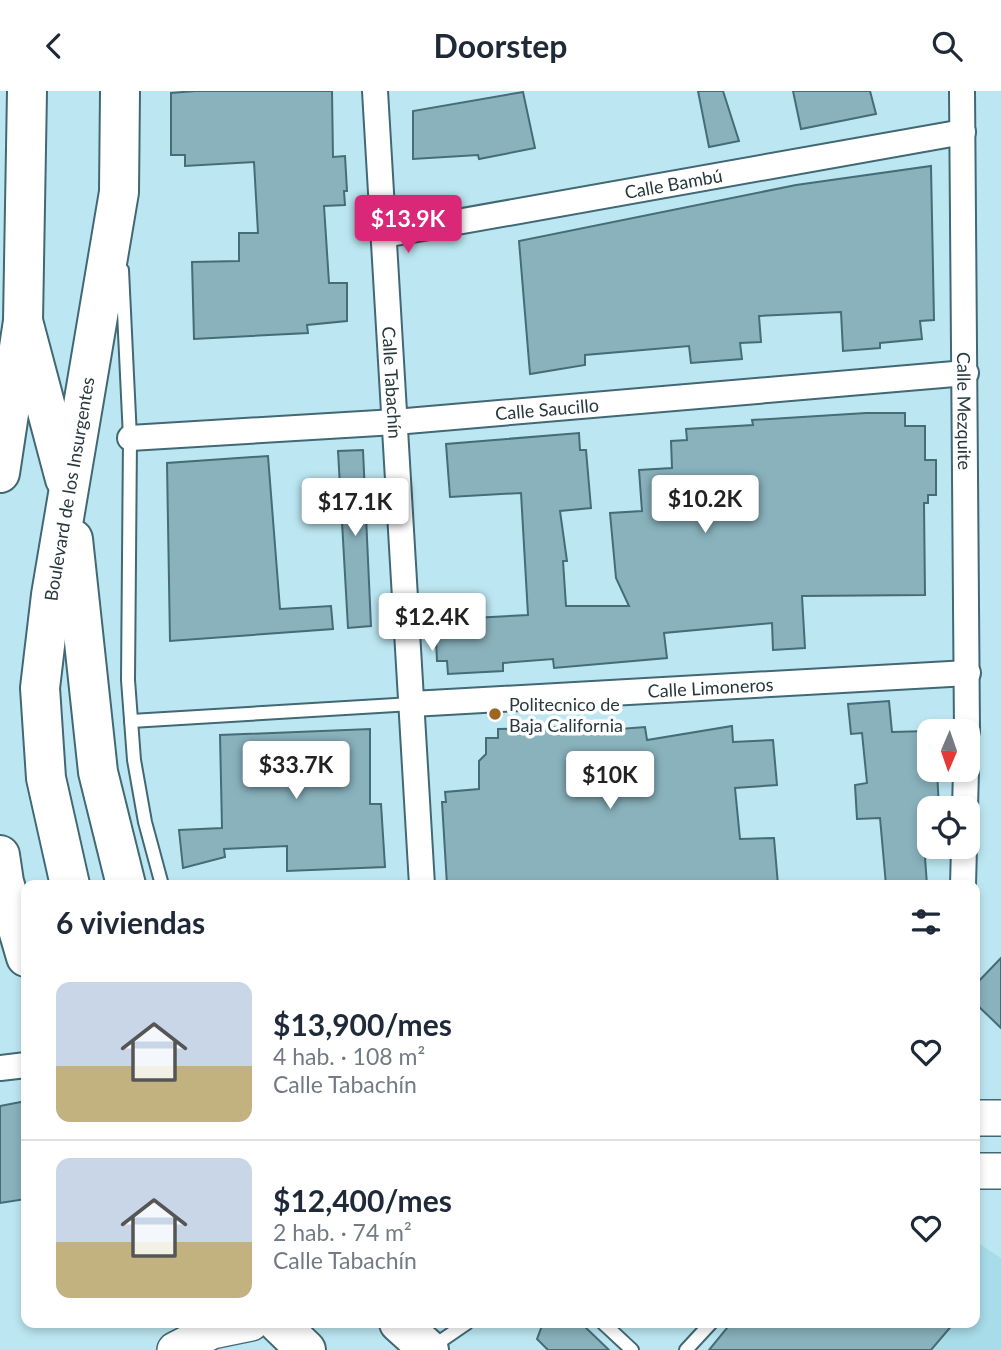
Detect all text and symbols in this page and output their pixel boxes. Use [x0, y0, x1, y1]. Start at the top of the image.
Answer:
text: Doorstep [434, 26, 567, 65]
icon: back [35, 27, 73, 65]
icon: search [928, 27, 966, 65]
street label: Calle Bambú [623, 164, 724, 203]
pin: $13.9K [351, 195, 465, 255]
text: $13.9K [371, 204, 445, 232]
street label: Calle Tabachín [378, 326, 407, 439]
street label: Calle Mezquite [953, 352, 976, 470]
street label: Boulevard de los Insurgentes [39, 375, 99, 602]
street label: Calle Saucillo [494, 394, 600, 424]
pin: $10.2K [648, 475, 762, 535]
pin: $17.1K [298, 479, 412, 538]
text: $10.2K [668, 484, 742, 512]
text: $17.1K [318, 487, 392, 515]
pin: $12.4K [375, 594, 489, 653]
text: $12.4K [395, 602, 469, 630]
street label: Calle Limoneros [647, 673, 774, 702]
place label: Politecnico de Baja California [509, 693, 623, 736]
marker: Politecnico de Baja California [487, 706, 503, 722]
north arrow [917, 719, 980, 782]
map controls [917, 719, 980, 859]
pin: $33.7K [239, 741, 353, 801]
text: $33.7K [259, 750, 333, 778]
pin: $10K [569, 751, 651, 811]
text: $10K [582, 760, 638, 788]
button: locate [917, 796, 980, 859]
icon: filters [907, 903, 945, 941]
text: 6 viviendas [56, 904, 205, 940]
text: $13,900/mes [273, 1006, 452, 1042]
icon: home [112, 1010, 196, 1094]
icon: heart [907, 1033, 945, 1071]
text: 4 hab. · 108 m² [273, 1042, 425, 1070]
text: Calle Tabachín [273, 1070, 417, 1098]
text: $12,400/mes [273, 1182, 452, 1218]
icon: home [112, 1186, 196, 1270]
icon: heart [907, 1209, 945, 1247]
text: 2 hab. · 74 m² [273, 1218, 412, 1246]
text: Calle Tabachín [273, 1246, 417, 1274]

